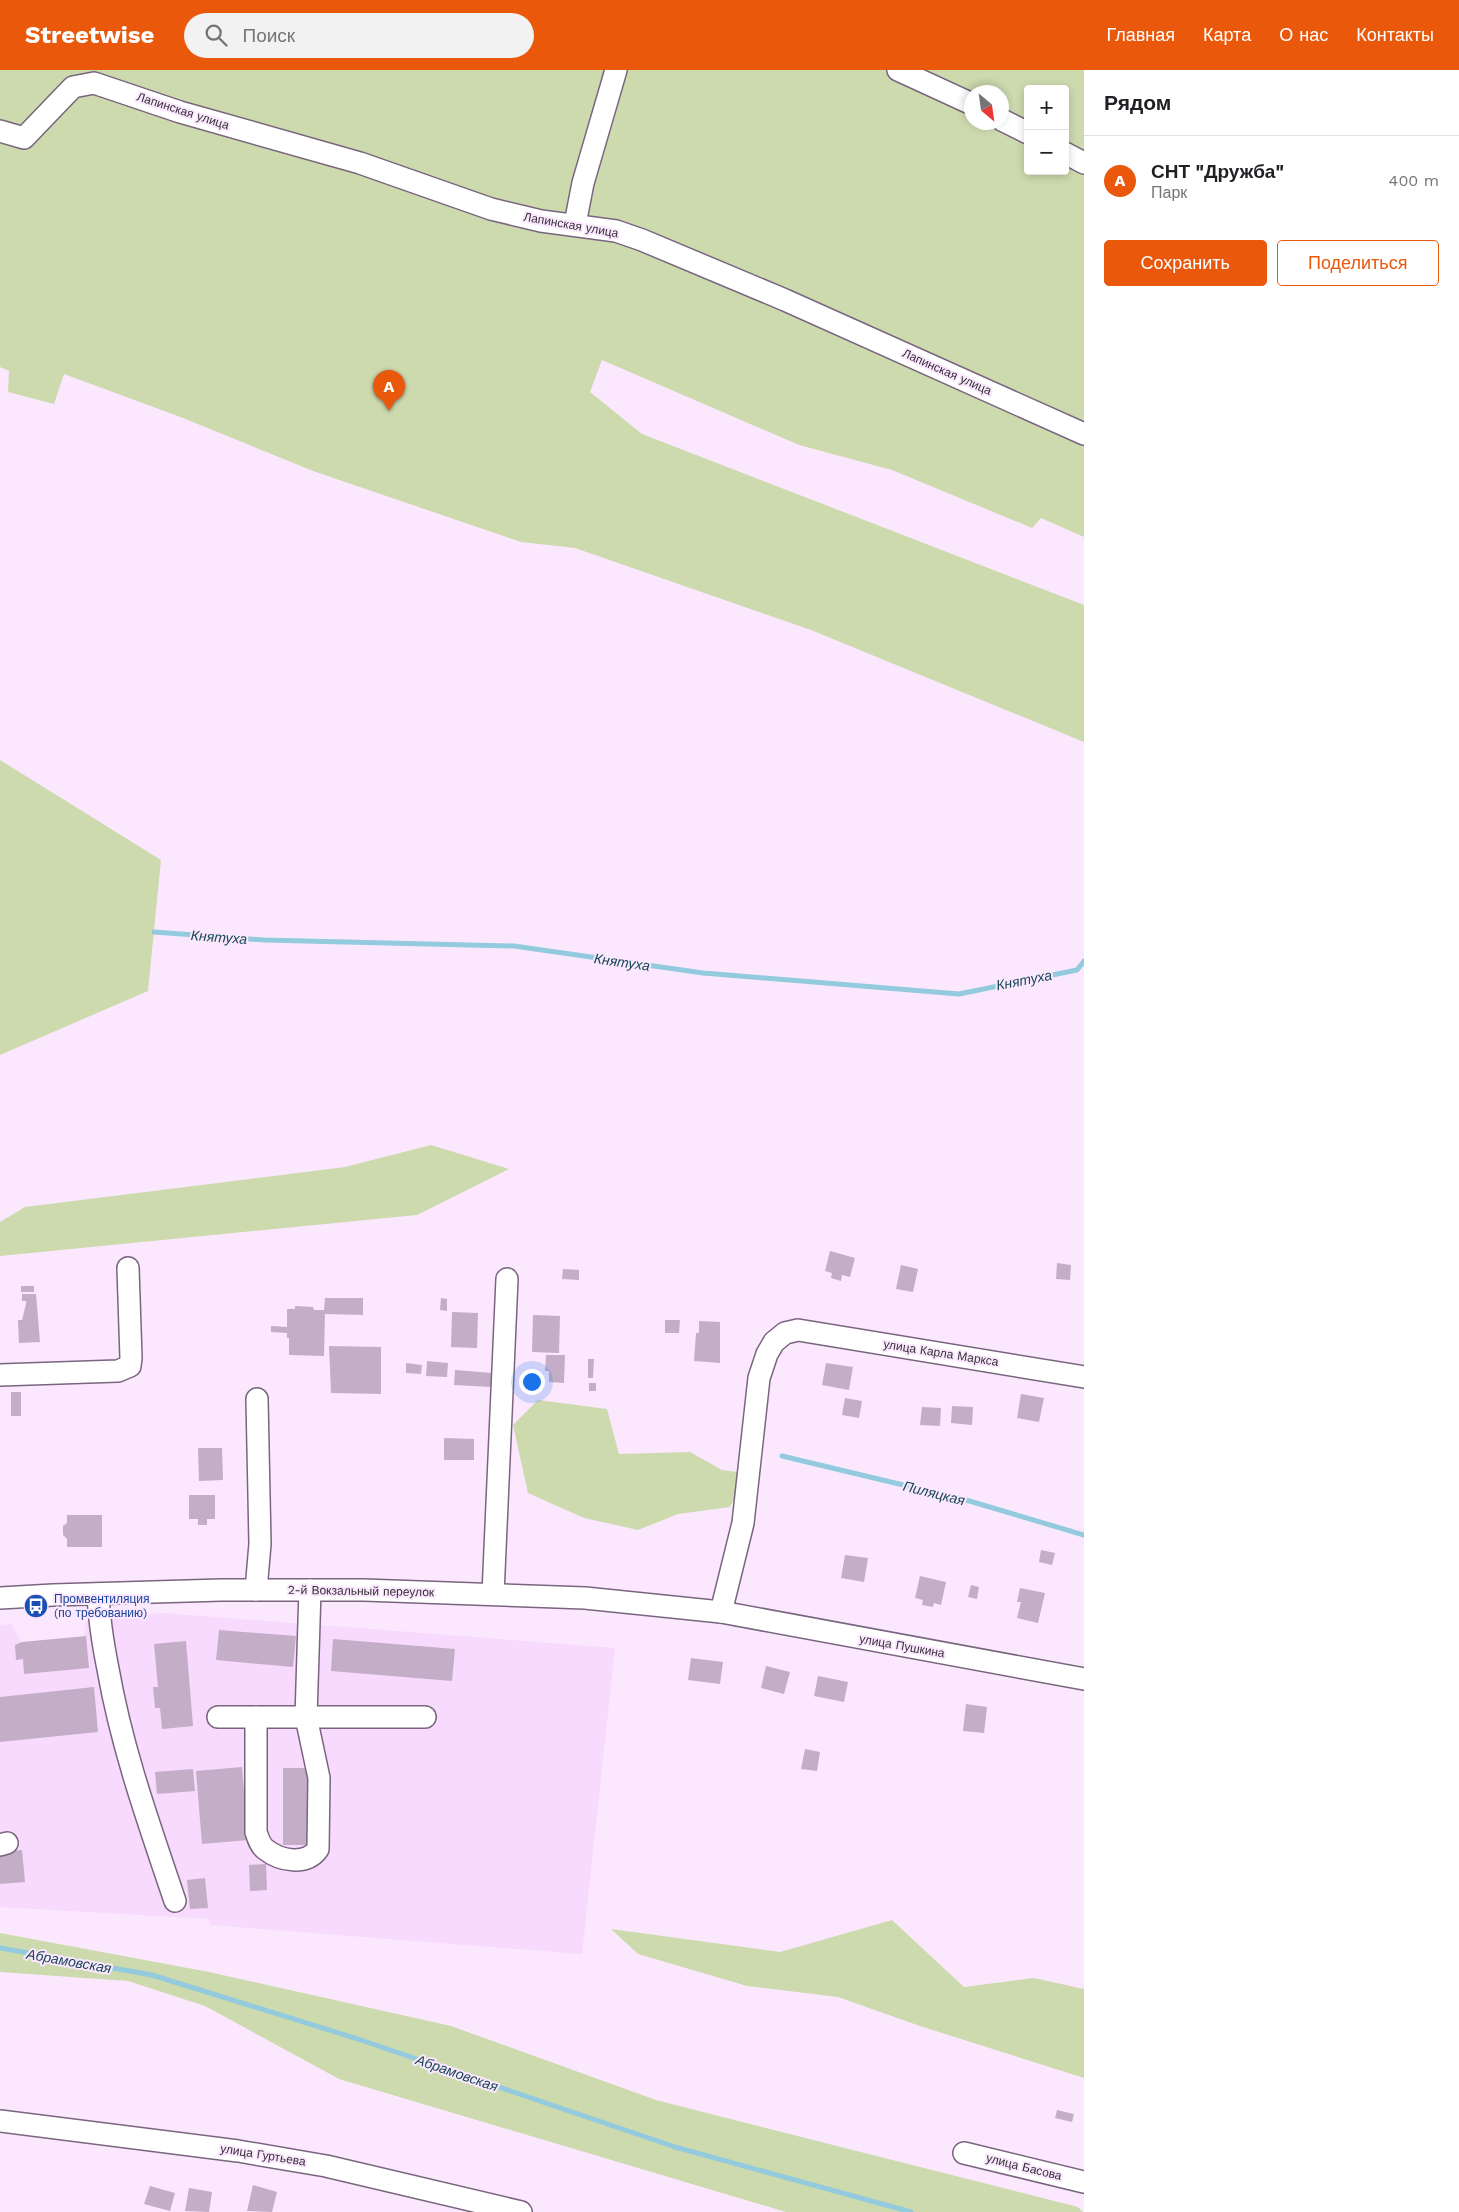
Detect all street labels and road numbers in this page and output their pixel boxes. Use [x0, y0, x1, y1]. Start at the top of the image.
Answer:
street label: Лапинская улица [135, 89, 231, 133]
street label: Лапинская улица [522, 210, 620, 240]
street label: Лапинская улица [900, 346, 994, 398]
street label: улица Карла Маркса [882, 1337, 1000, 1369]
street label: 2-й Вокзальный переулок [288, 1583, 435, 1599]
street label: улица Пушкина [858, 1632, 946, 1660]
street label: улица Гуртьева [219, 2141, 307, 2169]
street label: улица Басова [985, 2151, 1064, 2183]

